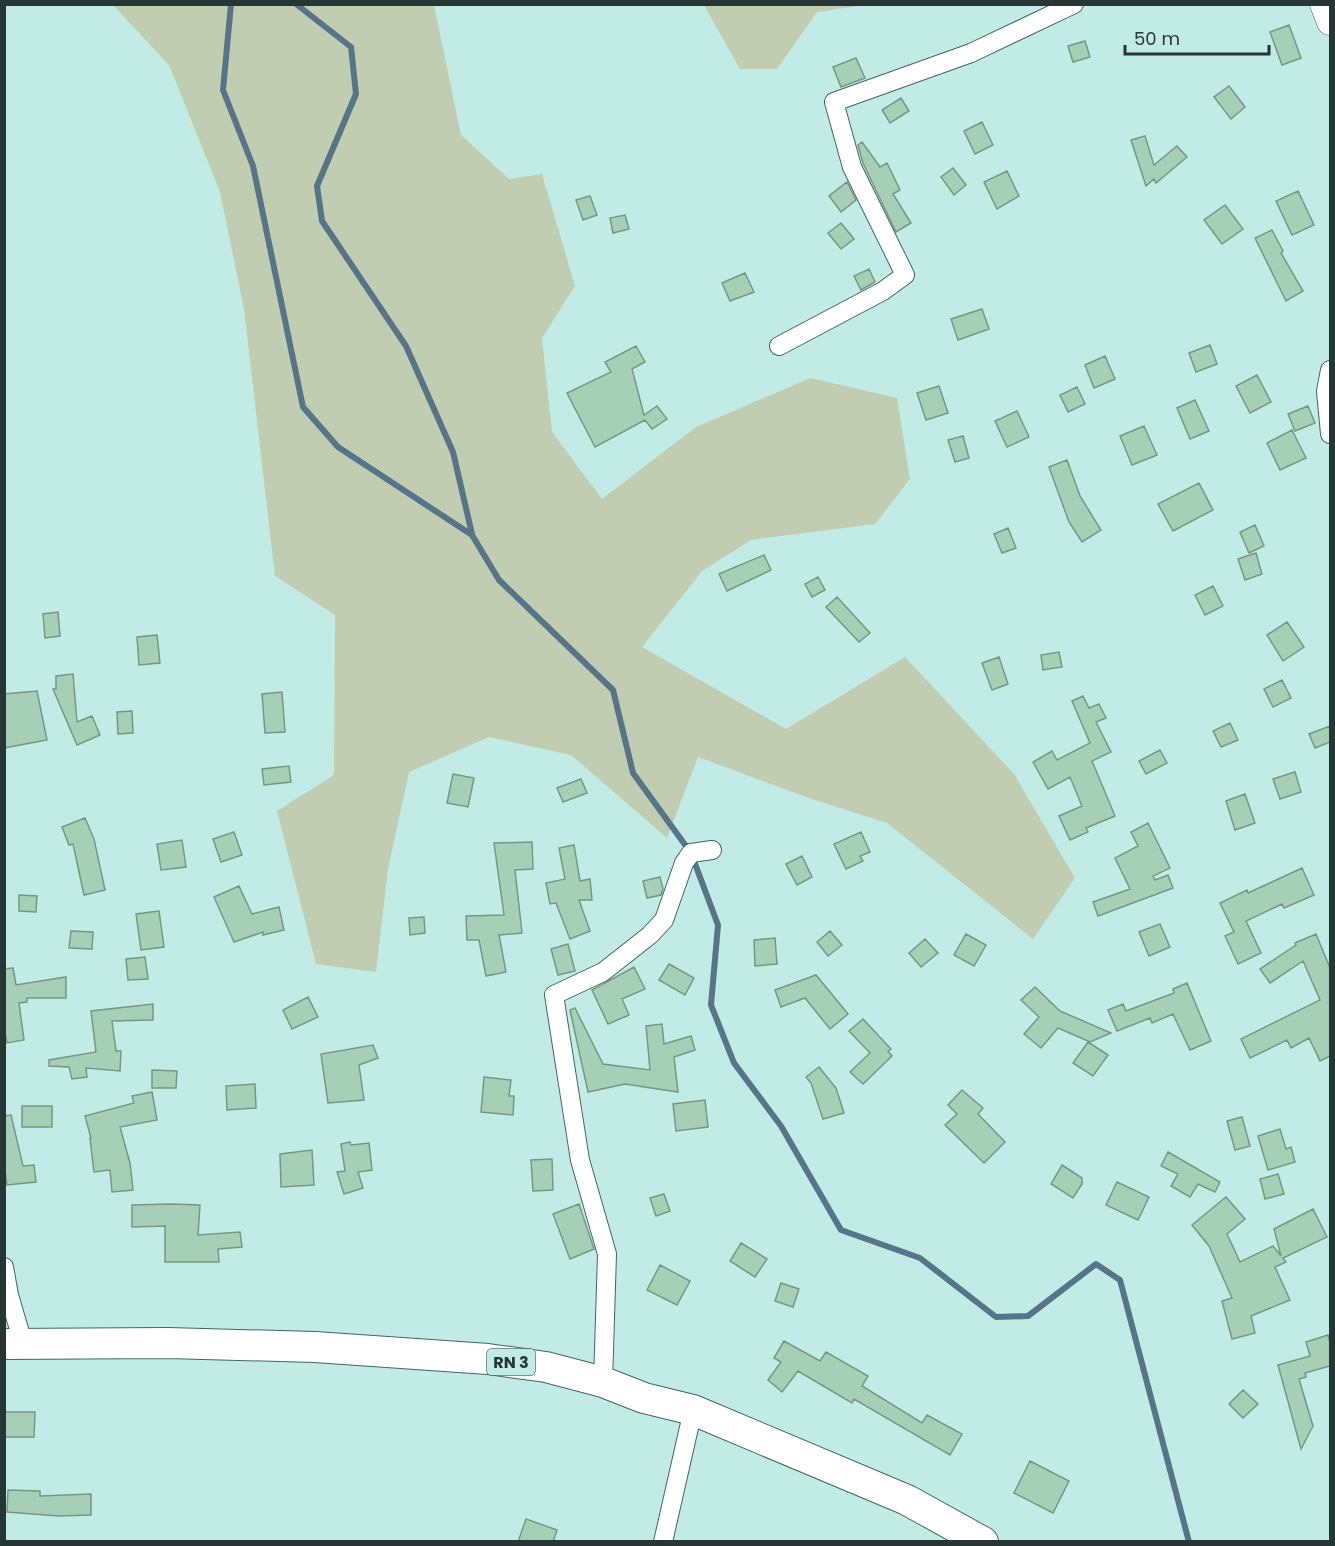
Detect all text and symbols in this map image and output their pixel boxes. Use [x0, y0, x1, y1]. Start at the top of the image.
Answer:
scale bar [1125, 18, 1269, 56]
text: 50 m [1134, 26, 1180, 51]
road number: RN 3 [487, 1349, 535, 1375]

